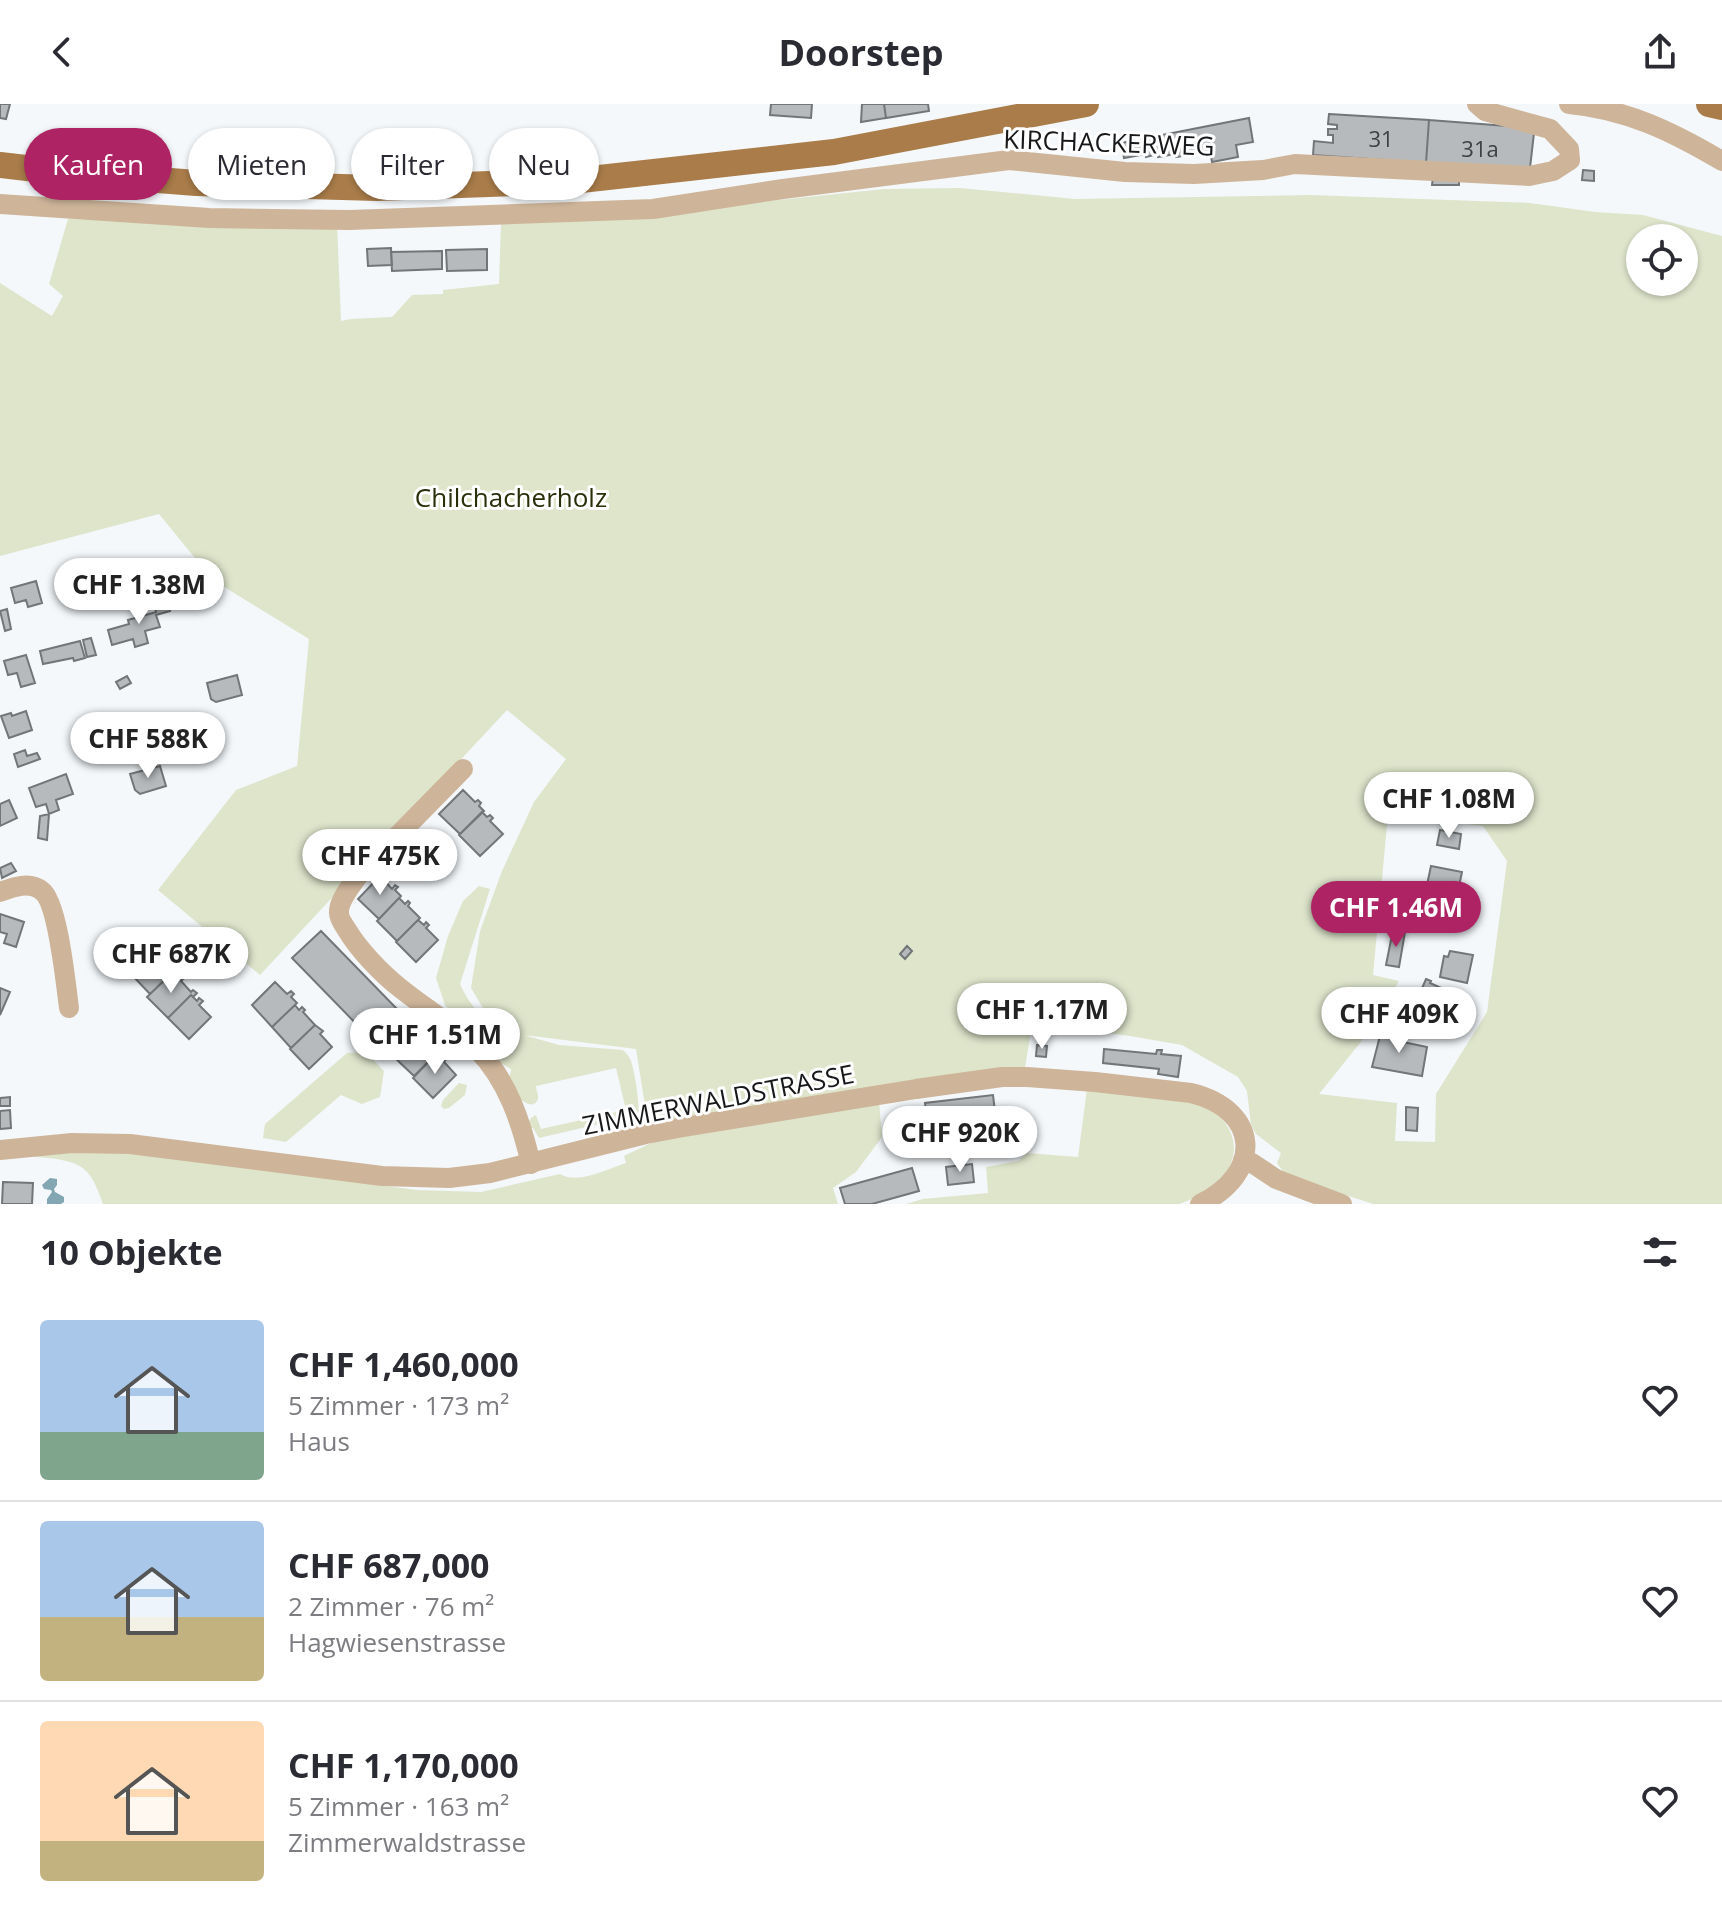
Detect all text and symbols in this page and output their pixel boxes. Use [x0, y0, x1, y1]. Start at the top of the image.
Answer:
text: Doorstep [778, 28, 944, 77]
icon: back [40, 30, 84, 74]
icon: share [1638, 30, 1682, 74]
street label: KIRCHACKERWEG [1003, 120, 1215, 164]
house number: 31 [1368, 123, 1394, 153]
chip: Kaufen [24, 128, 172, 200]
chip: Mieten [188, 128, 335, 200]
chip: Filter [351, 128, 473, 200]
chip: Neu [489, 128, 599, 200]
house number: 31a [1461, 133, 1499, 163]
map controls [1626, 224, 1698, 296]
button: locate [1626, 224, 1698, 296]
park label: Chilchacherholz [415, 479, 607, 515]
pin: CHF 1.38M [47, 558, 231, 626]
text: CHF 1.38M [72, 566, 206, 602]
pin: CHF 588K [65, 712, 231, 780]
text: CHF 588K [88, 720, 208, 756]
pin: CHF 1.08M [1357, 772, 1541, 840]
text: CHF 1.08M [1382, 780, 1516, 816]
pin: CHF 475K [297, 829, 463, 897]
text: CHF 475K [320, 837, 440, 873]
pin: CHF 1.46M [1304, 881, 1488, 949]
text: CHF 1.46M [1329, 889, 1463, 925]
pin: CHF 687K [88, 927, 254, 995]
text: CHF 687K [111, 935, 231, 971]
pin: CHF 1.17M [950, 983, 1134, 1051]
pin: CHF 409K [1316, 987, 1482, 1055]
text: CHF 1.17M [975, 991, 1109, 1027]
text: CHF 409K [1339, 995, 1459, 1031]
pin: CHF 1.51M [343, 1008, 527, 1076]
text: CHF 1.51M [368, 1016, 502, 1052]
street label: ZIMMERWALDSTRASSE [579, 1055, 857, 1143]
pin: CHF 920K [877, 1106, 1043, 1174]
text: CHF 920K [900, 1114, 1020, 1150]
text: 10 Objekte [40, 1229, 223, 1275]
icon: filters [1638, 1230, 1682, 1274]
text: CHF 1,460,000 [288, 1341, 519, 1387]
icon: home [104, 1352, 200, 1448]
icon: heart [1638, 1378, 1682, 1422]
text: 5 Zimmer · 173 m² [288, 1387, 509, 1423]
text: Haus [288, 1423, 350, 1459]
text: CHF 687,000 [288, 1542, 490, 1588]
icon: home [104, 1553, 200, 1649]
icon: heart [1638, 1579, 1682, 1623]
text: 2 Zimmer · 76 m² [288, 1588, 494, 1624]
text: Hagwiesenstrasse [288, 1624, 506, 1660]
text: CHF 1,170,000 [288, 1742, 519, 1788]
icon: home [104, 1753, 200, 1849]
icon: heart [1638, 1779, 1682, 1823]
text: 5 Zimmer · 163 m² [288, 1788, 509, 1824]
text: Zimmerwaldstrasse [288, 1824, 526, 1860]

